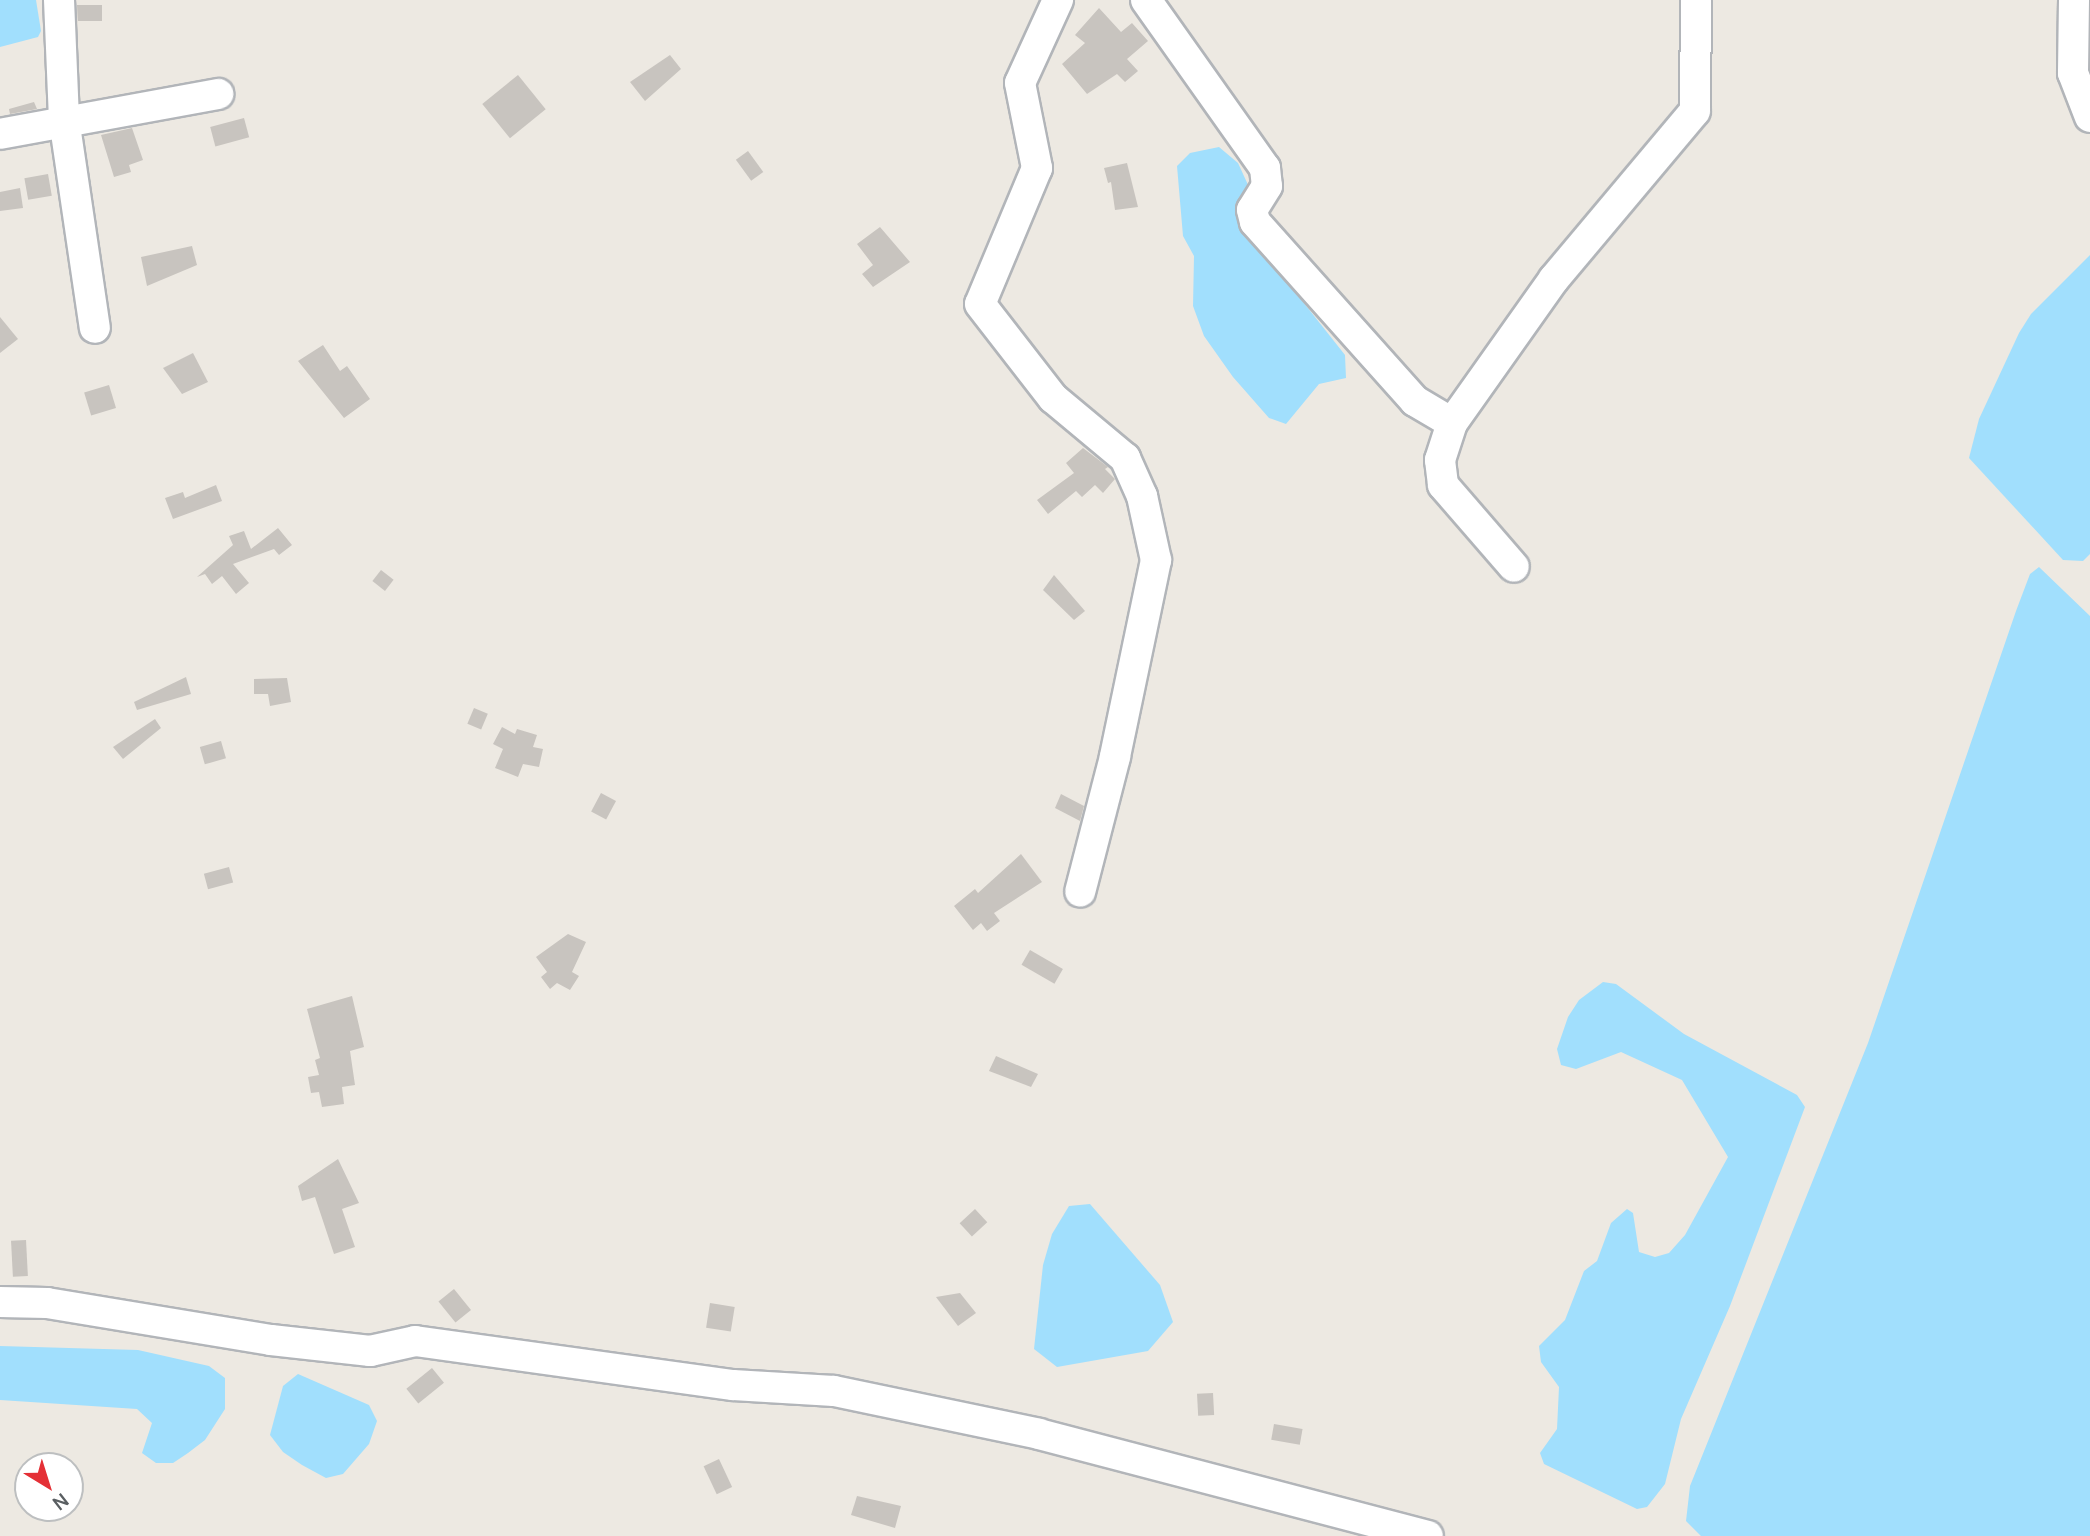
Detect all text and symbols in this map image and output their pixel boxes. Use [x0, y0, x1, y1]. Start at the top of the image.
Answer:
north arrow [14, 1452, 84, 1522]
text: N [47, 1488, 74, 1516]

